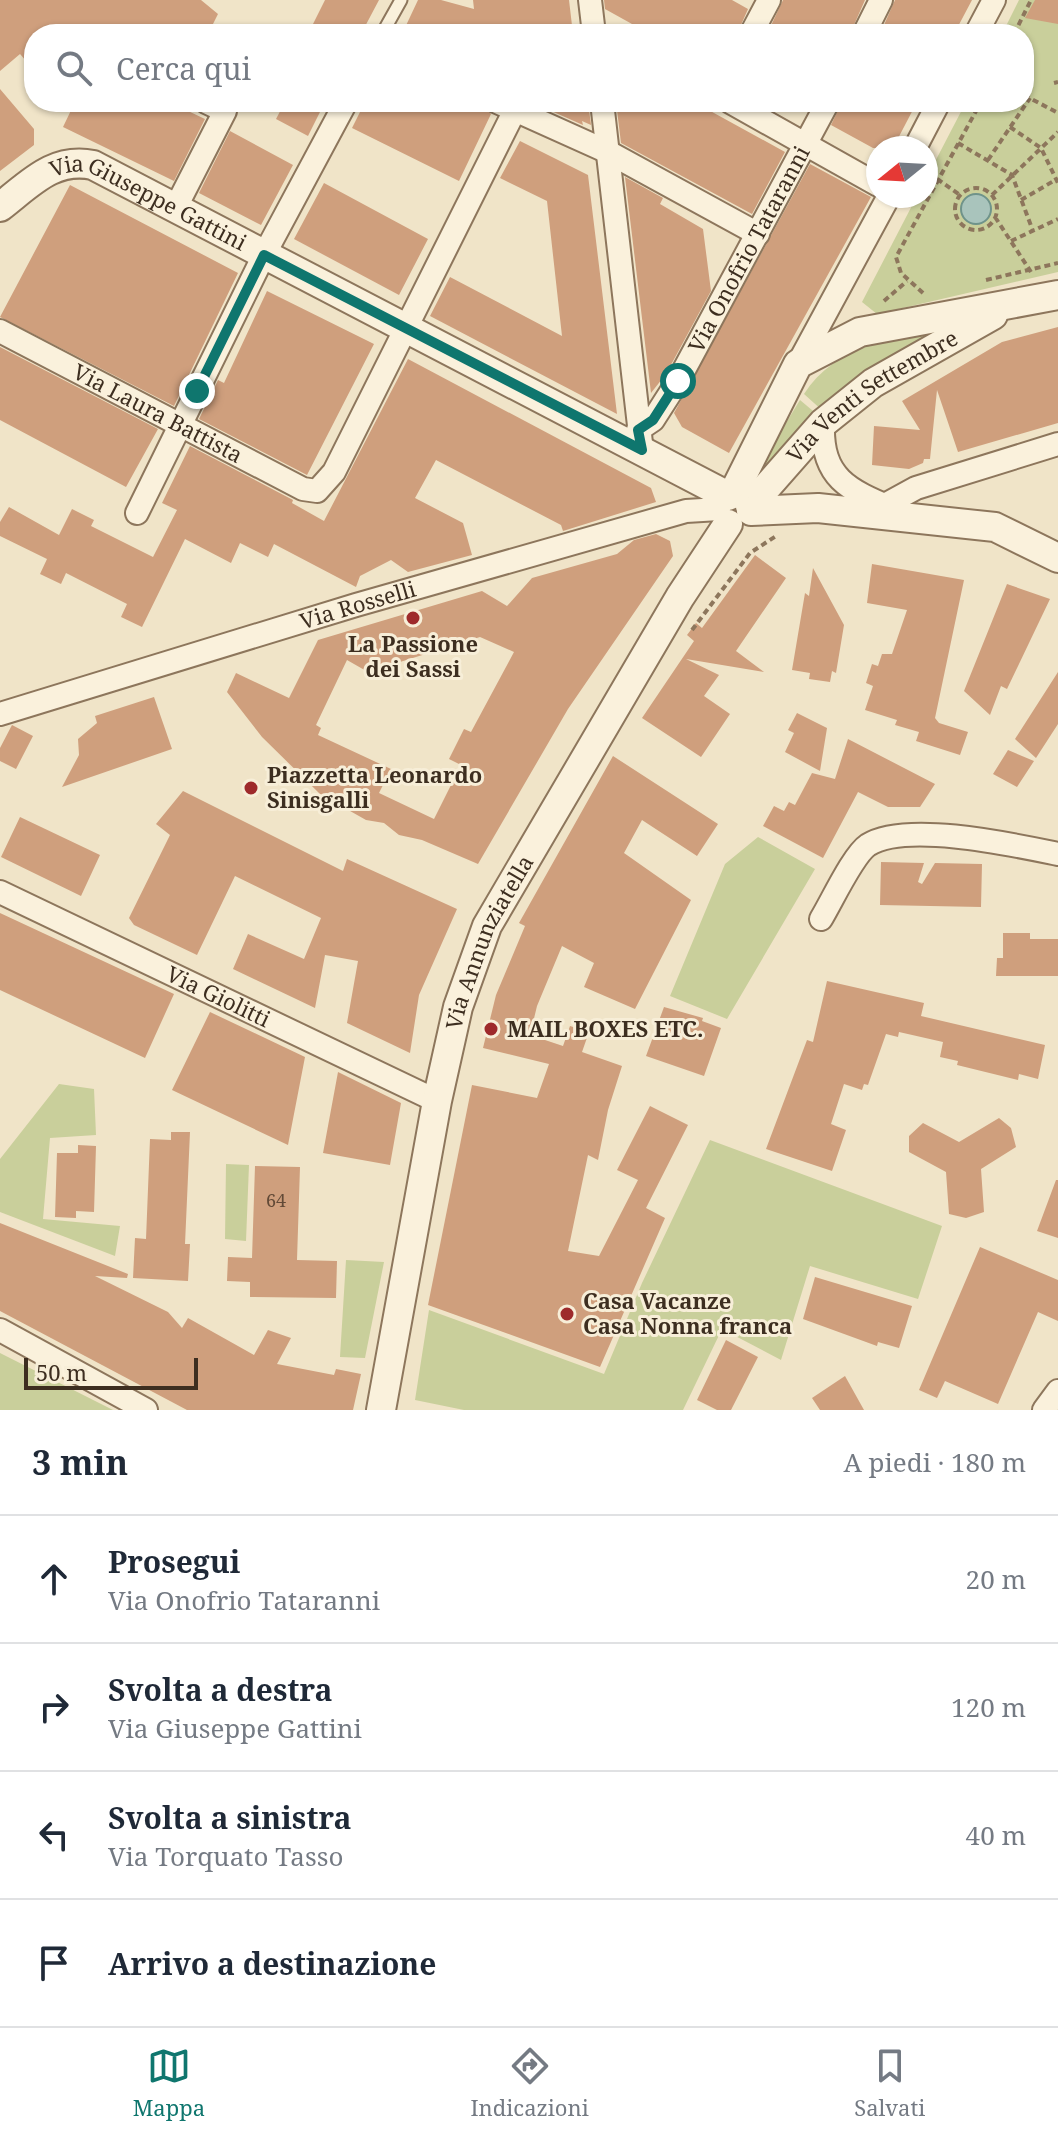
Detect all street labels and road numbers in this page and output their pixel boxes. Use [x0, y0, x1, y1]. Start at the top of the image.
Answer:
street label: Via Onofrio Tataranni [680, 140, 816, 357]
street label: Via Giuseppe Gattini [45, 147, 252, 257]
street label: Via Venti Settembre [779, 322, 963, 469]
street label: Via Laura Battista [68, 356, 248, 469]
street label: Via Rosselli [296, 573, 419, 635]
street label: Via Annunziatella [437, 849, 539, 1032]
street label: Via Giolitti [162, 958, 276, 1033]

